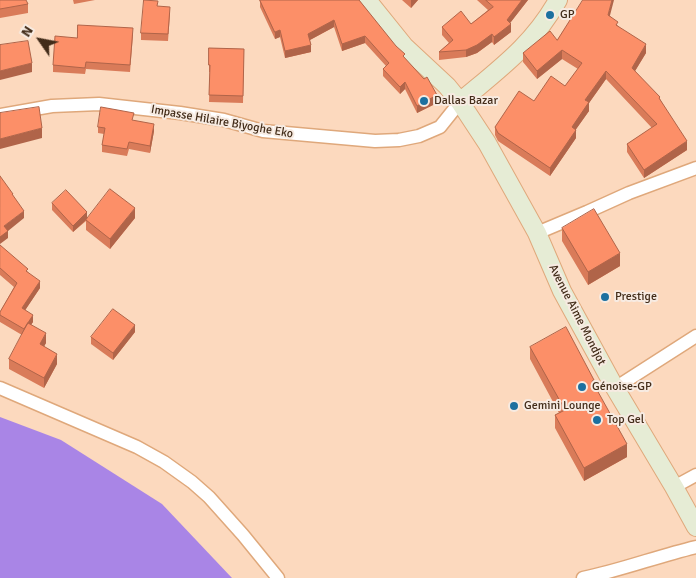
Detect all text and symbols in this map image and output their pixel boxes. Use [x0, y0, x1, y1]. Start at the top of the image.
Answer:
place label: GP [560, 8, 575, 22]
marker: GP [544, 9, 556, 21]
north arrow [15, 15, 65, 65]
text: N [17, 23, 37, 40]
place label: Dallas Bazar [434, 94, 498, 108]
marker: Dallas Bazar [418, 95, 430, 107]
street label: Impasse Hilaire Biyoghe Eko [150, 102, 294, 142]
street label: Avenue Aime Mondjot [545, 262, 609, 368]
place label: Prestige [615, 290, 657, 304]
marker: Prestige [599, 291, 611, 303]
place label: Génoise-GP [592, 380, 652, 394]
marker: Génoise-GP [576, 381, 588, 393]
place label: Gemini Lounge [524, 399, 601, 413]
marker: Gemini Lounge [508, 400, 520, 412]
place label: Top Gel [607, 413, 644, 427]
marker: Top Gel [591, 414, 603, 426]

